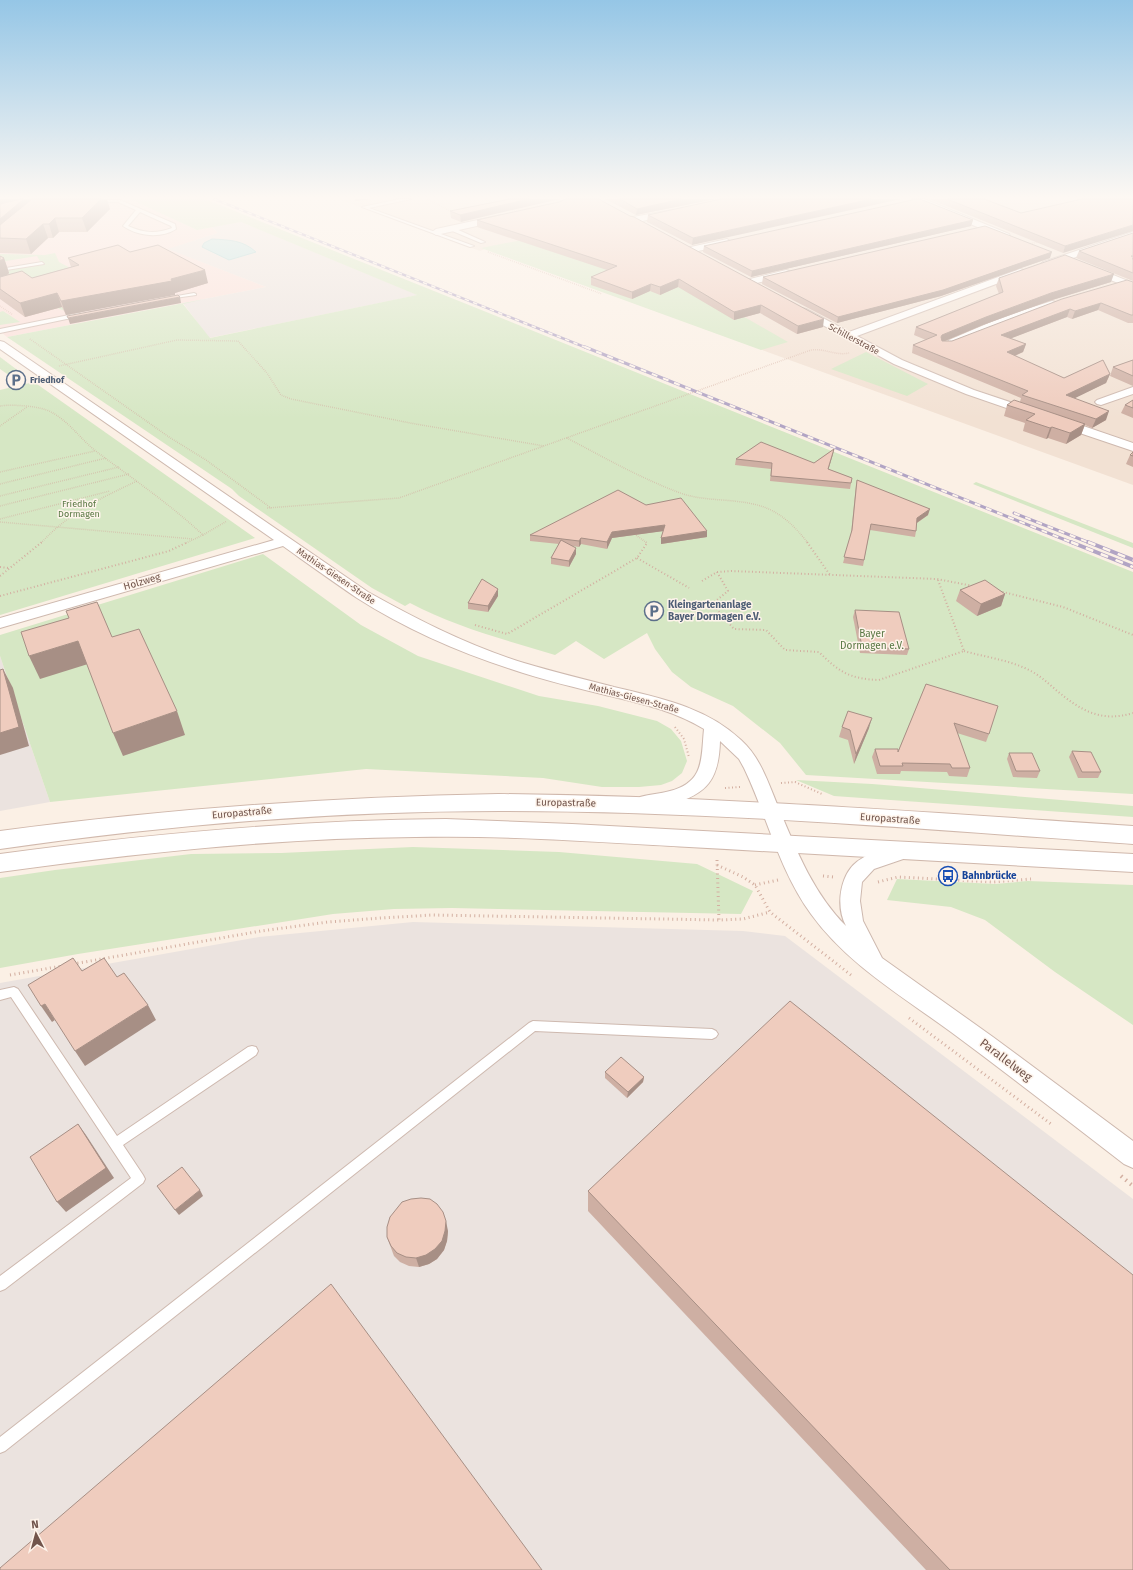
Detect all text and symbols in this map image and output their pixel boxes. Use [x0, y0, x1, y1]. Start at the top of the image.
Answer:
street label: Schillerstraße [827, 321, 881, 357]
parking icon: Friedhof [5, 369, 27, 391]
place label: Friedhof [30, 375, 65, 385]
park label: Friedhof Dormagen [58, 499, 100, 519]
street label: Mathias-Giesen-Straße [295, 546, 377, 606]
street label: Holzweg [122, 571, 163, 593]
place label: Kleingartenanlage Bayer Dormagen e.V. [668, 599, 761, 623]
parking icon: Kleingartenanlage Bayer Dormagen e.V. [643, 600, 665, 622]
park label: Bayer Dormagen e.V. [840, 628, 904, 652]
street label: Mathias-Giesen-Straße [588, 681, 680, 715]
street label: Europastraße [536, 796, 596, 810]
street label: Europastraße [211, 804, 273, 822]
street label: Europastraße [860, 811, 920, 827]
bus stop icon: Bahnbrücke [937, 865, 959, 887]
place label: Bahnbrücke [962, 870, 1017, 882]
street label: Parallelweg [977, 1036, 1036, 1085]
north arrow [16, 1514, 56, 1554]
text: N [31, 1518, 39, 1531]

